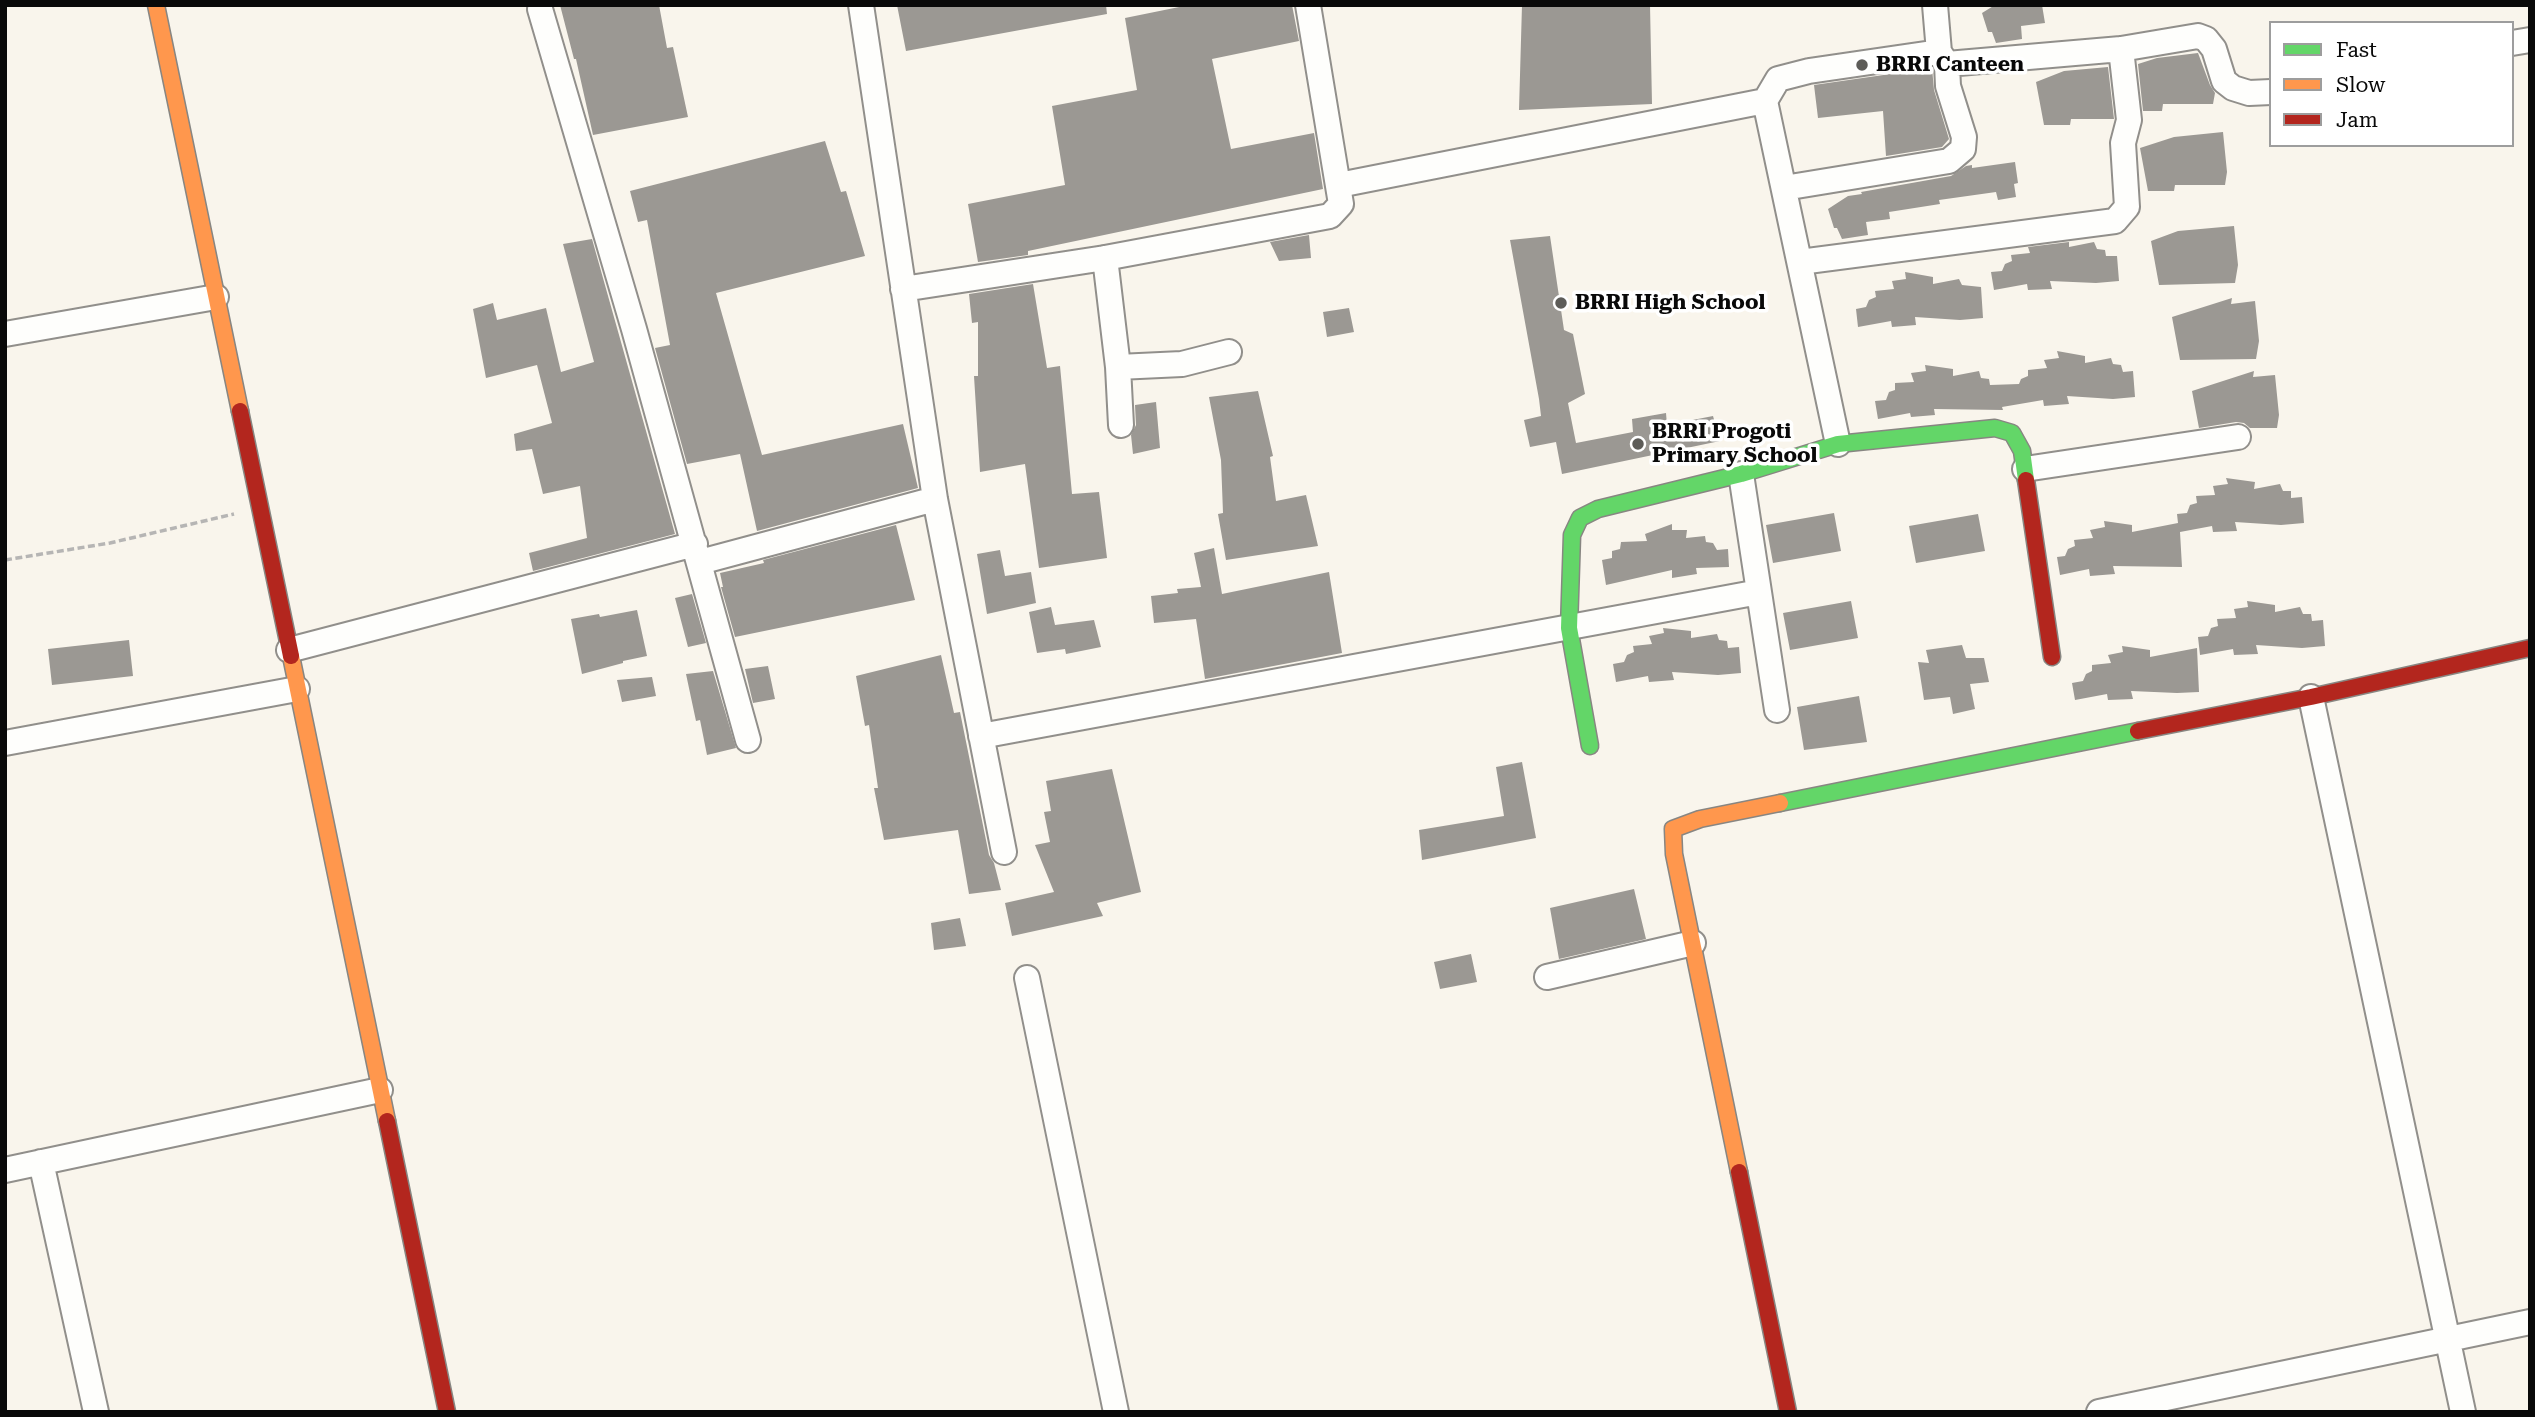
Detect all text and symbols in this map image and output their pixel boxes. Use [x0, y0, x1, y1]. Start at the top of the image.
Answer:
legend [2269, 21, 2514, 147]
text: Fast [2336, 38, 2377, 62]
place label: BRRI Canteen [1876, 52, 2024, 78]
marker: BRRI Canteen [1854, 57, 1870, 73]
text: Slow [2336, 73, 2385, 97]
text: Jam [2336, 108, 2378, 132]
place label: BRRI High School [1575, 290, 1765, 316]
marker: BRRI High School [1553, 295, 1569, 311]
place label: BRRI Progoti Primary School [1652, 419, 1817, 469]
marker: BRRI Progoti Primary School [1630, 436, 1646, 452]

